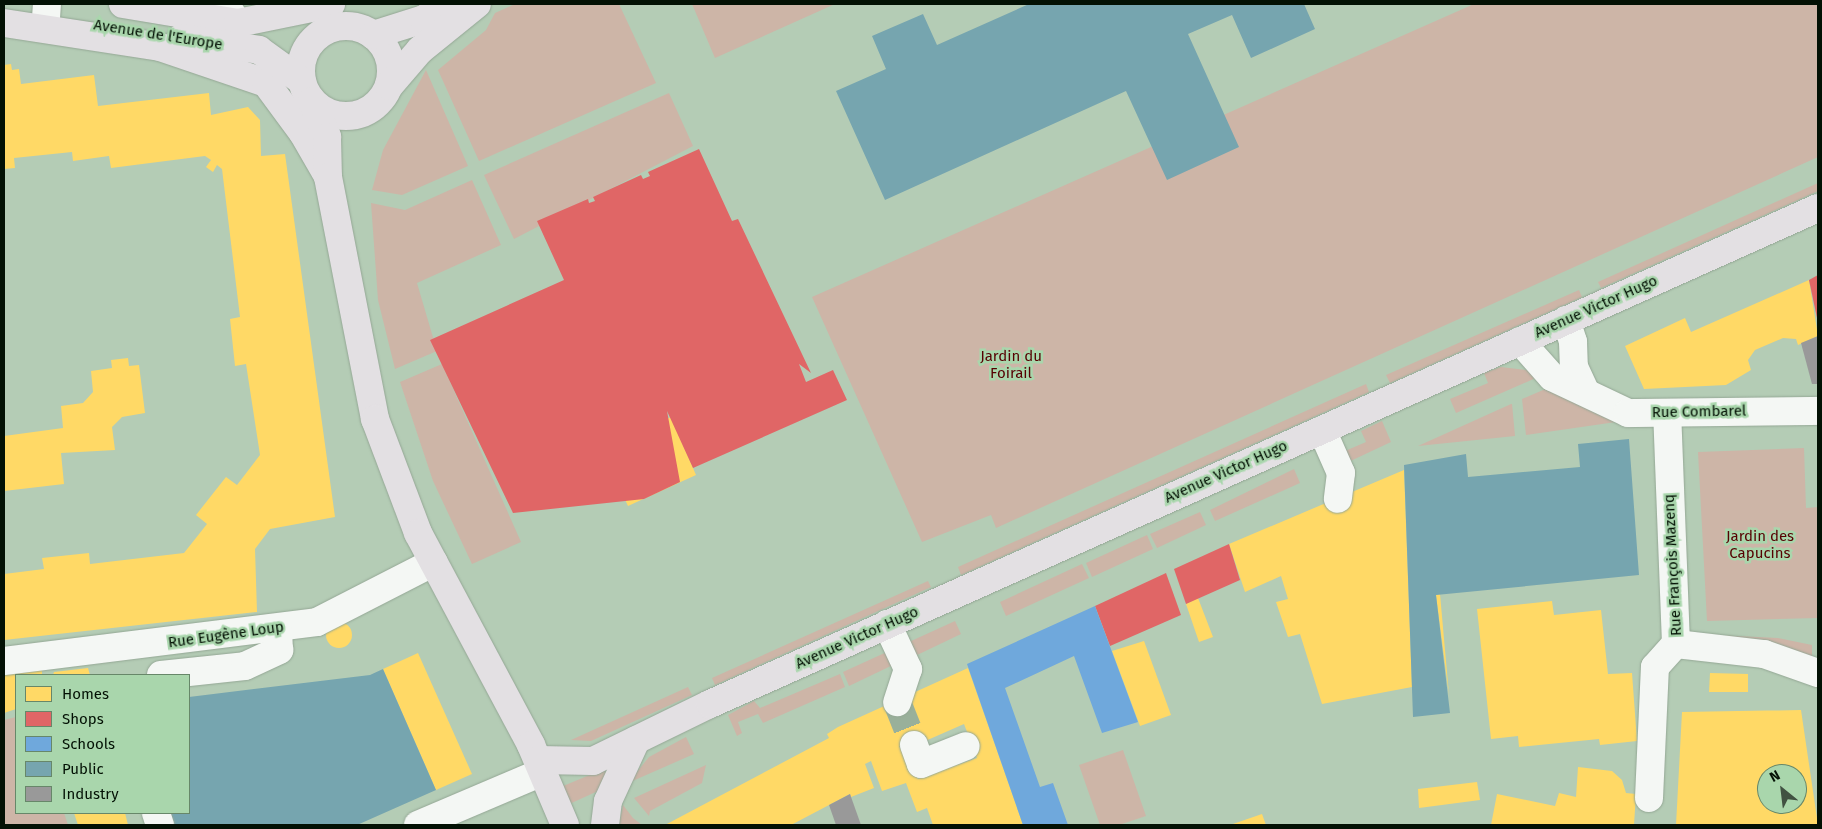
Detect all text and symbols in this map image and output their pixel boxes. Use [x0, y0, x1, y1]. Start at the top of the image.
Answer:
street label: Avenue de l'Europe [92, 16, 224, 54]
street label: Avenue Victor Hugo [1532, 272, 1660, 342]
park label: Jardin du Foirail [980, 347, 1042, 382]
street label: Rue Combarel [1652, 402, 1746, 422]
street label: Avenue Victor Hugo [1162, 437, 1290, 507]
street label: Rue François Mazenq [1660, 494, 1686, 636]
park label: Jardin des Capucins [1726, 527, 1794, 562]
street label: Avenue Victor Hugo [793, 603, 921, 673]
street label: Rue Eugène Loup [167, 618, 285, 652]
legend [15, 674, 190, 814]
text: Homes [62, 685, 109, 703]
text: Shops [62, 710, 104, 728]
text: Schools [62, 735, 115, 753]
text: Public [62, 760, 104, 778]
north arrow [1757, 764, 1807, 814]
text: N [1767, 767, 1783, 786]
text: Industry [62, 785, 119, 803]

